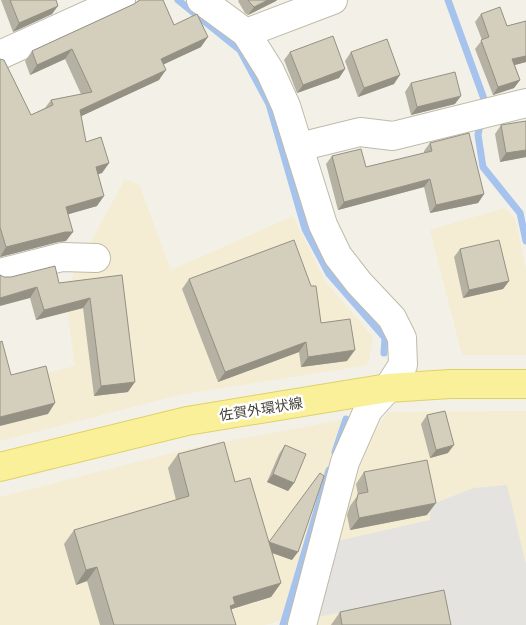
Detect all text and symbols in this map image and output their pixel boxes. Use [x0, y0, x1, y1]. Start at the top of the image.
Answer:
street label: 佐賀外環状線 [218, 395, 304, 423]

